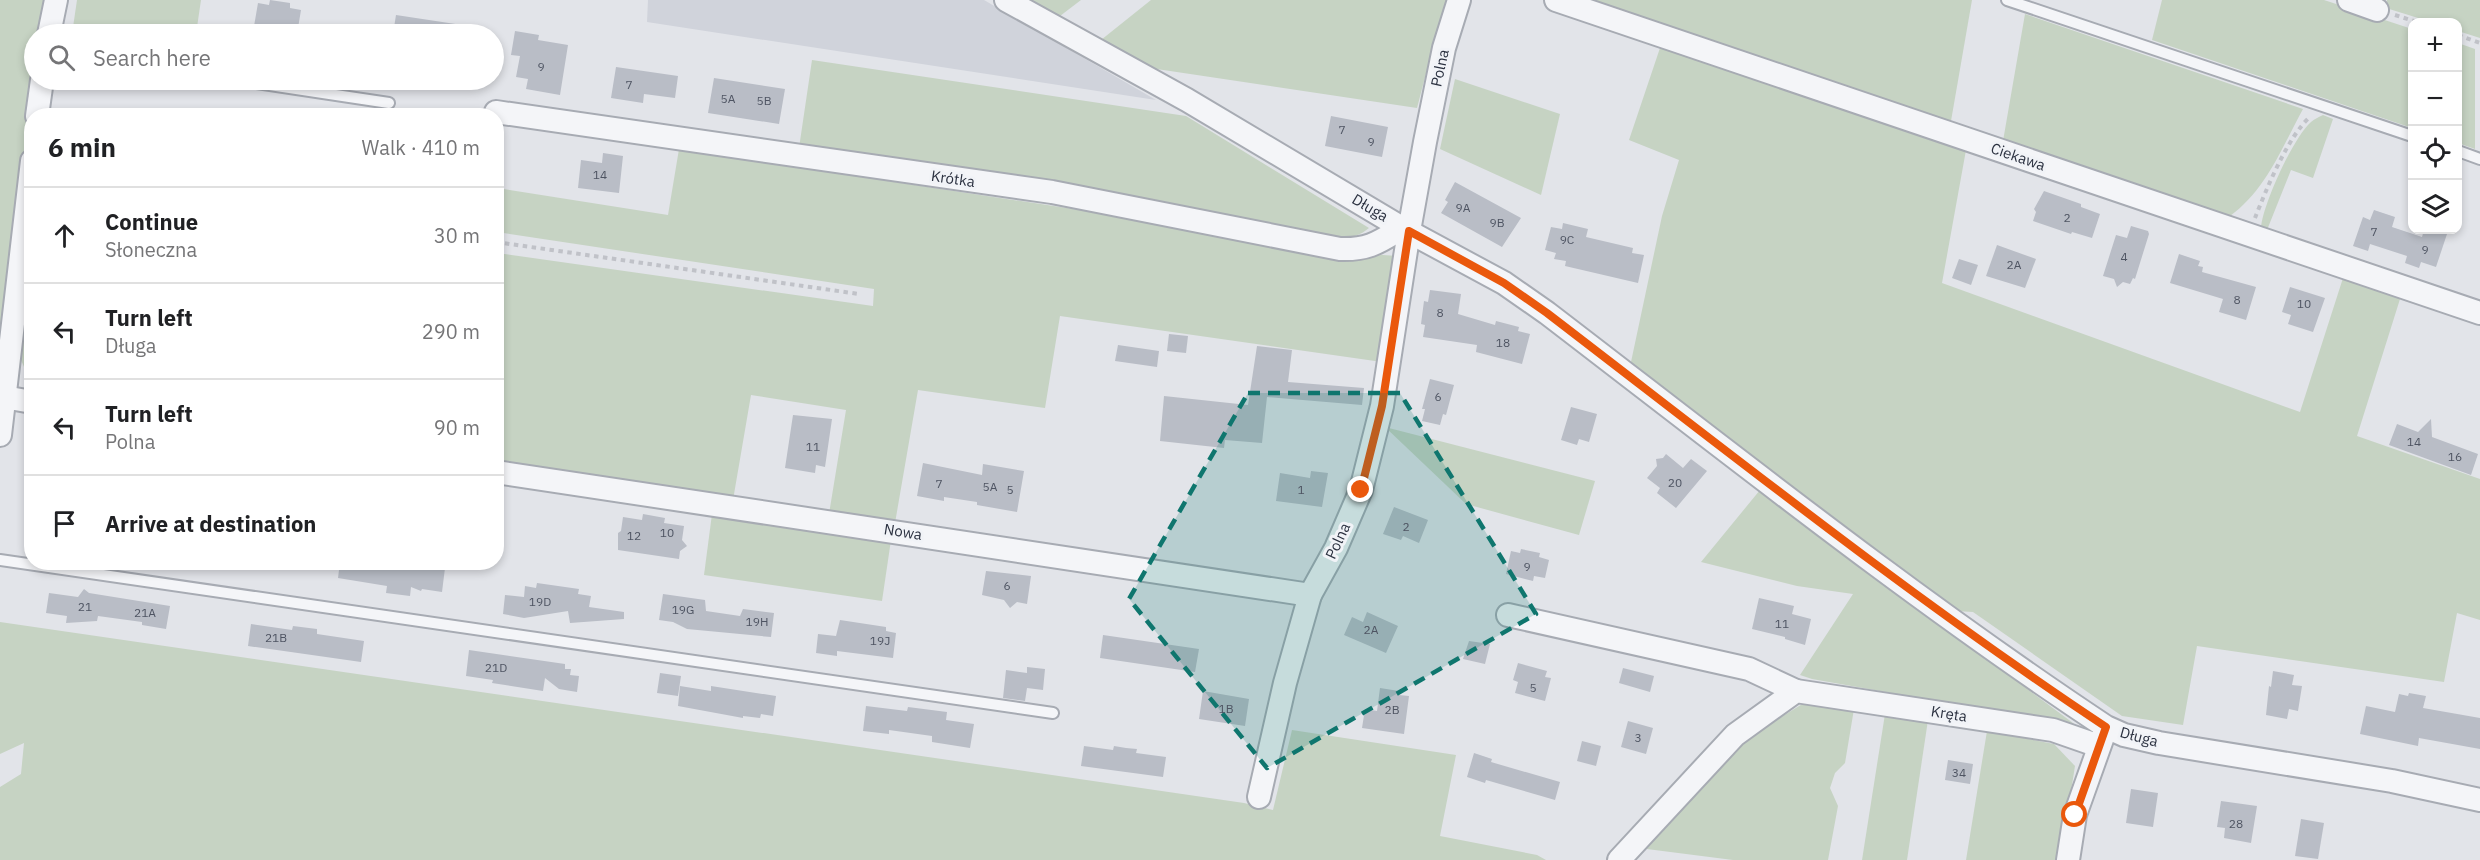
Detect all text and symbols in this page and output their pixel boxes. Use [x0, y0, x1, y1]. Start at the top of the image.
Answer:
map controls [2408, 18, 2462, 234]
button: + [2408, 18, 2462, 72]
search box [24, 24, 504, 90]
icon: search [45, 41, 78, 74]
text: Search here [93, 43, 211, 72]
street label: Polna [1426, 47, 1453, 88]
house number: 9 [537, 59, 545, 74]
button: − [2408, 72, 2462, 126]
house number: 7 [625, 77, 633, 92]
house number: 5A [721, 91, 736, 106]
house number: 5B [756, 93, 772, 108]
house number: 7 [1338, 122, 1346, 137]
button: locate [2408, 126, 2462, 180]
text: 6 min [48, 130, 116, 164]
text: Walk · 410 m [362, 134, 480, 161]
house number: 9 [1367, 134, 1375, 149]
street label: Ciekawa [1988, 138, 2048, 175]
street label: Krótka [930, 166, 976, 191]
house number: 14 [593, 167, 607, 182]
button: layers [2408, 180, 2462, 234]
street label: Długa [1349, 189, 1392, 226]
house number: 9A [1456, 200, 1471, 215]
text: Continue [105, 207, 198, 236]
house number: 2 [2063, 210, 2071, 225]
house number: 9B [1489, 215, 1505, 230]
icon: ahead [48, 219, 81, 252]
text: 30 m [434, 222, 480, 249]
house number: 7 [2370, 224, 2378, 239]
house number: 9C [1560, 232, 1575, 247]
text: Słoneczna [105, 236, 197, 263]
house number: 9 [2421, 242, 2429, 257]
house number: 4 [2120, 249, 2128, 264]
house number: 2A [2007, 257, 2022, 272]
house number: 8 [2233, 292, 2241, 307]
house number: 10 [2297, 296, 2311, 311]
text: Turn left [105, 303, 193, 332]
house number: 8 [1436, 305, 1444, 320]
icon: left [48, 315, 81, 348]
text: 290 m [422, 318, 480, 345]
text: Długa [105, 332, 157, 359]
house number: 18 [1496, 335, 1510, 350]
house number: 6 [1434, 389, 1442, 404]
text: Turn left [105, 399, 193, 428]
icon: left [48, 411, 81, 444]
text: 90 m [434, 414, 480, 441]
text: Polna [105, 428, 155, 455]
house number: 14 [2407, 434, 2421, 449]
house number: 11 [806, 439, 820, 454]
house number: 16 [2448, 449, 2462, 464]
house number: 20 [1668, 475, 1682, 490]
house number: 7 [935, 476, 943, 491]
route end [1347, 476, 1373, 502]
house number: 5A [983, 479, 998, 494]
house number: 5 [1006, 482, 1014, 497]
house number: 1 [1297, 482, 1305, 497]
icon: arrive [48, 507, 81, 540]
text: Arrive at destination [105, 509, 316, 538]
street label: Nowa [883, 519, 923, 544]
house number: 2 [1402, 519, 1410, 534]
street label: Polna [1321, 520, 1354, 562]
house number: 10 [660, 525, 674, 540]
house number: 12 [627, 528, 641, 543]
house number: 9 [1523, 559, 1531, 574]
house number: 6 [1003, 578, 1011, 593]
house number: 19D [529, 594, 551, 609]
house number: 21 [78, 599, 92, 614]
house number: 19G [672, 602, 694, 617]
house number: 21A [134, 605, 156, 620]
house number: 19H [746, 614, 768, 629]
house number: 11 [1775, 616, 1789, 631]
house number: 2A [1364, 622, 1379, 637]
house number: 21B [265, 630, 287, 645]
house number: 19J [870, 633, 890, 648]
house number: 21D [485, 660, 507, 675]
house number: 5 [1529, 680, 1537, 695]
house number: 1B [1218, 701, 1234, 716]
street label: Kręta [1930, 701, 1968, 726]
house number: 2B [1384, 702, 1400, 717]
street label: Długa [2118, 722, 2160, 751]
house number: 3 [1634, 730, 1642, 745]
house number: 34 [1952, 765, 1966, 780]
route start [2061, 801, 2087, 827]
house number: 28 [2229, 816, 2243, 831]

